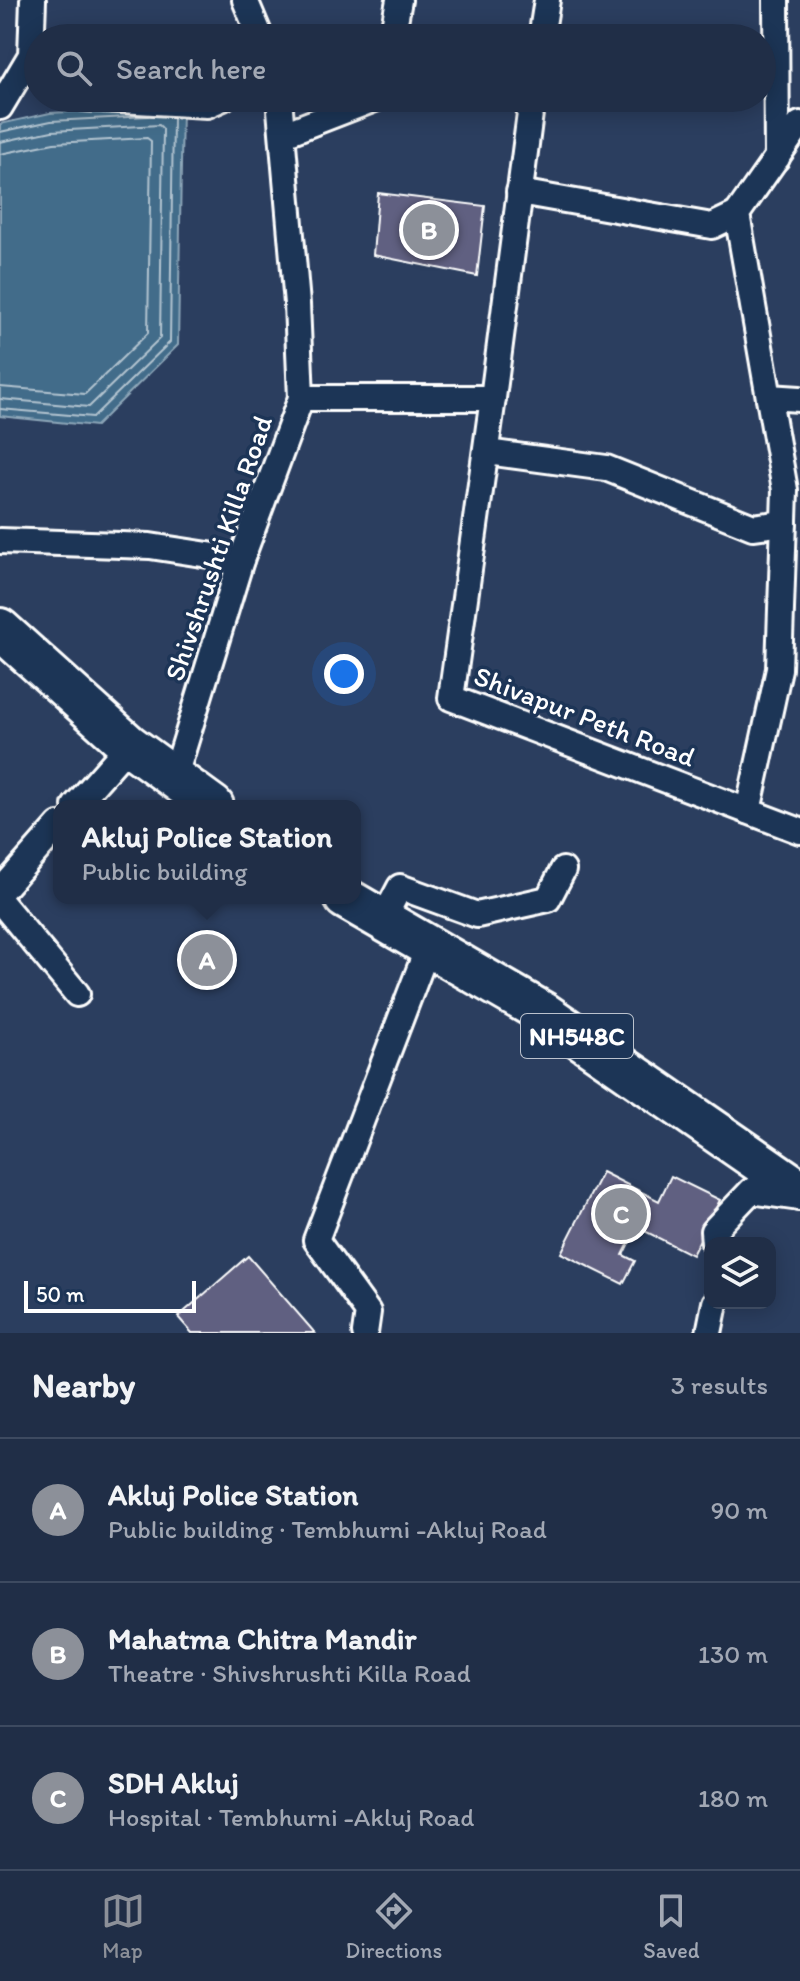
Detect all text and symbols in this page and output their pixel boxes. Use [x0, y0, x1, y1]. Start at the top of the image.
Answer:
search box [24, 24, 776, 112]
icon: search [52, 46, 96, 90]
text: Search here [116, 50, 266, 87]
pin: B [403, 200, 455, 260]
street label: Shivshrushti Killa Road [157, 411, 279, 685]
your location [324, 654, 364, 694]
street label: Shivapur Peth Road [470, 658, 701, 774]
popup [53, 800, 361, 904]
text: Akluj Police Station [82, 818, 332, 855]
text: Public building [82, 855, 247, 887]
pin: A [181, 930, 233, 990]
road number: NH548C [521, 1014, 633, 1058]
pin: C [595, 1184, 647, 1244]
map controls [704, 1237, 776, 1309]
button: layers [704, 1237, 776, 1309]
scale bar [24, 1277, 196, 1313]
text: 50 m [36, 1281, 85, 1308]
text: Nearby [32, 1365, 135, 1406]
text: 3 results [671, 1369, 768, 1401]
text: Akluj Police Station [108, 1476, 358, 1513]
text: A [50, 1494, 66, 1526]
text: 90 m [711, 1494, 768, 1526]
text: Public building · Tembhurni -Akluj Road [108, 1513, 547, 1545]
text: Mahatma Chitra Mandir [108, 1620, 416, 1657]
text: B [50, 1638, 66, 1670]
text: 130 m [698, 1638, 768, 1670]
text: Theatre · Shivshrushti Killa Road [108, 1657, 471, 1689]
text: SDH Akluj [108, 1764, 239, 1801]
text: C [50, 1782, 66, 1814]
text: 180 m [698, 1782, 768, 1814]
text: Hospital · Tembhurni -Akluj Road [108, 1801, 474, 1833]
tab: Map [101, 1889, 145, 1964]
tab: Directions [346, 1889, 442, 1964]
tab: Saved [643, 1889, 699, 1964]

